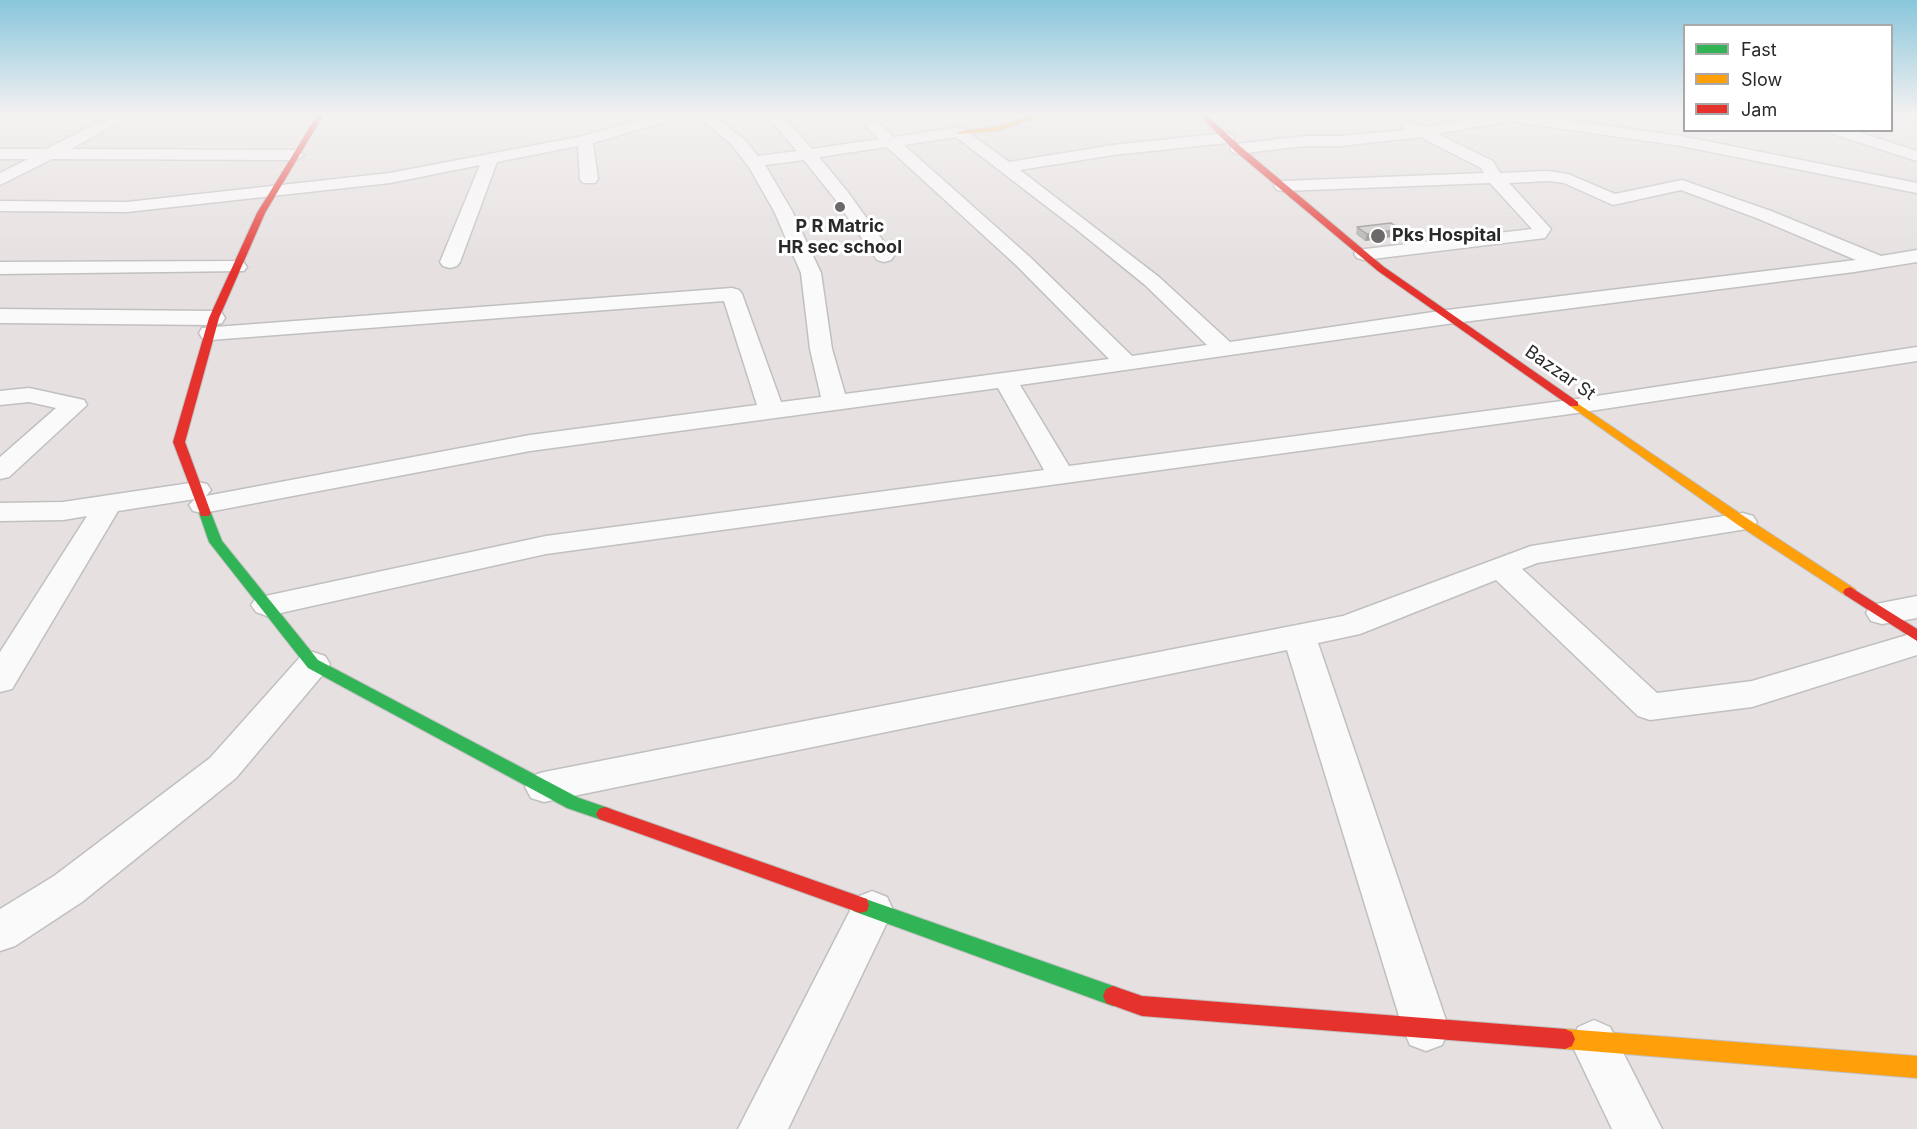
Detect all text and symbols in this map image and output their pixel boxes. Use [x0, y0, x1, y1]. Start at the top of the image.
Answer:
legend [1683, 24, 1893, 132]
text: Fast [1741, 39, 1777, 60]
text: Slow [1741, 69, 1782, 90]
text: Jam [1741, 99, 1777, 120]
marker: P R Matric HR sec school [833, 200, 847, 214]
place label: P R Matric HR sec school [778, 216, 902, 258]
place label: Pks Hospital [1392, 225, 1501, 247]
marker: Pks Hospital [1369, 227, 1387, 245]
street label: Bazzar St [1521, 341, 1599, 405]

